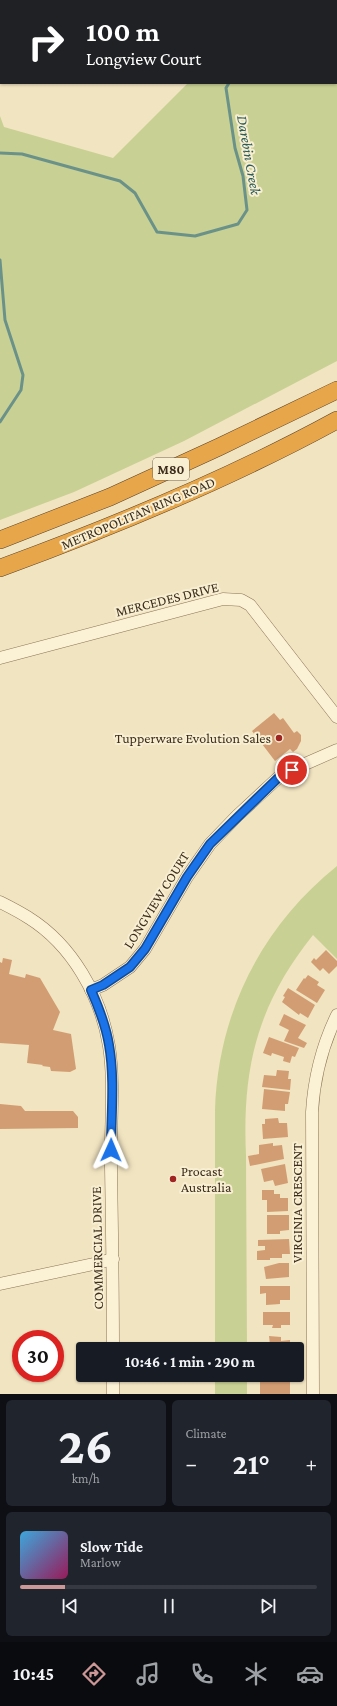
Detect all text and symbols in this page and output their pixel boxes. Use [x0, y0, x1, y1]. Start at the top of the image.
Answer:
icon: right [20, 16, 72, 68]
text: 100 m [86, 16, 160, 47]
text: Longview Court [86, 49, 201, 69]
water label: Darebin Creek [234, 114, 264, 197]
road number: M80 [153, 458, 189, 480]
street label: METROPOLITAN RING ROAD [59, 473, 217, 553]
street label: MERCEDES DRIVE [114, 578, 221, 620]
place label: Tupperware Evolution Sales [115, 730, 271, 746]
marker: Tupperware Evolution Sales [274, 733, 284, 743]
pin [275, 753, 309, 787]
icon: arrive [281, 759, 303, 781]
street label: LONGVIEW COURT [120, 848, 192, 951]
position arrow [90, 1129, 132, 1171]
street label: VIRGINIA CRESCENT [289, 1143, 305, 1263]
place label: Procast Australia [181, 1163, 232, 1195]
marker: Procast Australia [168, 1174, 178, 1184]
street label: COMMERCIAL DRIVE [88, 1186, 106, 1310]
speed limit sign: 30 [12, 1330, 64, 1382]
text: 10:46 · 1 min · 290 m [125, 1354, 255, 1370]
text: 26 [58, 1416, 113, 1474]
text: Climate [186, 1426, 226, 1441]
text: 21° [233, 1447, 270, 1480]
text: − [186, 1451, 197, 1476]
text: + [305, 1451, 317, 1476]
text: km/h [72, 1471, 100, 1486]
text: Slow Tide [80, 1539, 143, 1555]
text: Marlow [80, 1555, 121, 1570]
icon: previous [59, 1595, 81, 1617]
icon: pause [158, 1595, 180, 1617]
icon: next [257, 1595, 279, 1617]
icon: directions [80, 1660, 108, 1688]
icon: music [134, 1660, 162, 1688]
icon: phone [188, 1660, 216, 1688]
icon: climate [242, 1660, 270, 1688]
icon: car [296, 1660, 324, 1688]
text: 10:45 [13, 1664, 54, 1684]

